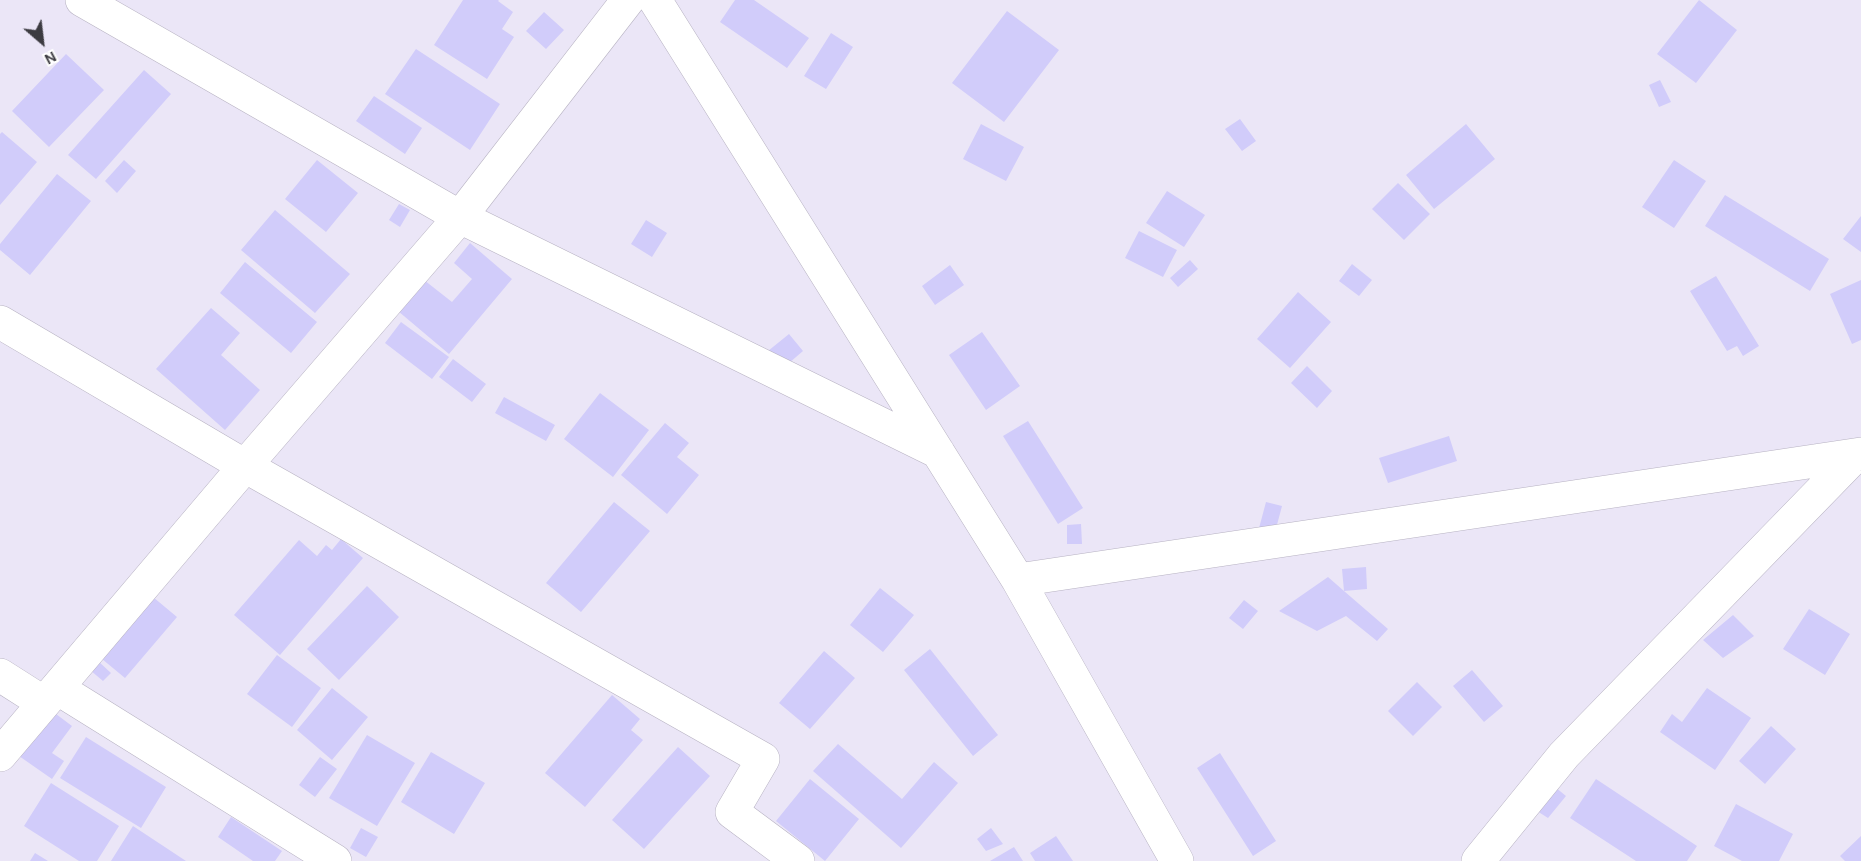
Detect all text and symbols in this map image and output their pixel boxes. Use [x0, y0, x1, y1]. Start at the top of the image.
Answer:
north arrow [12, 12, 72, 72]
text: N [41, 47, 60, 69]

